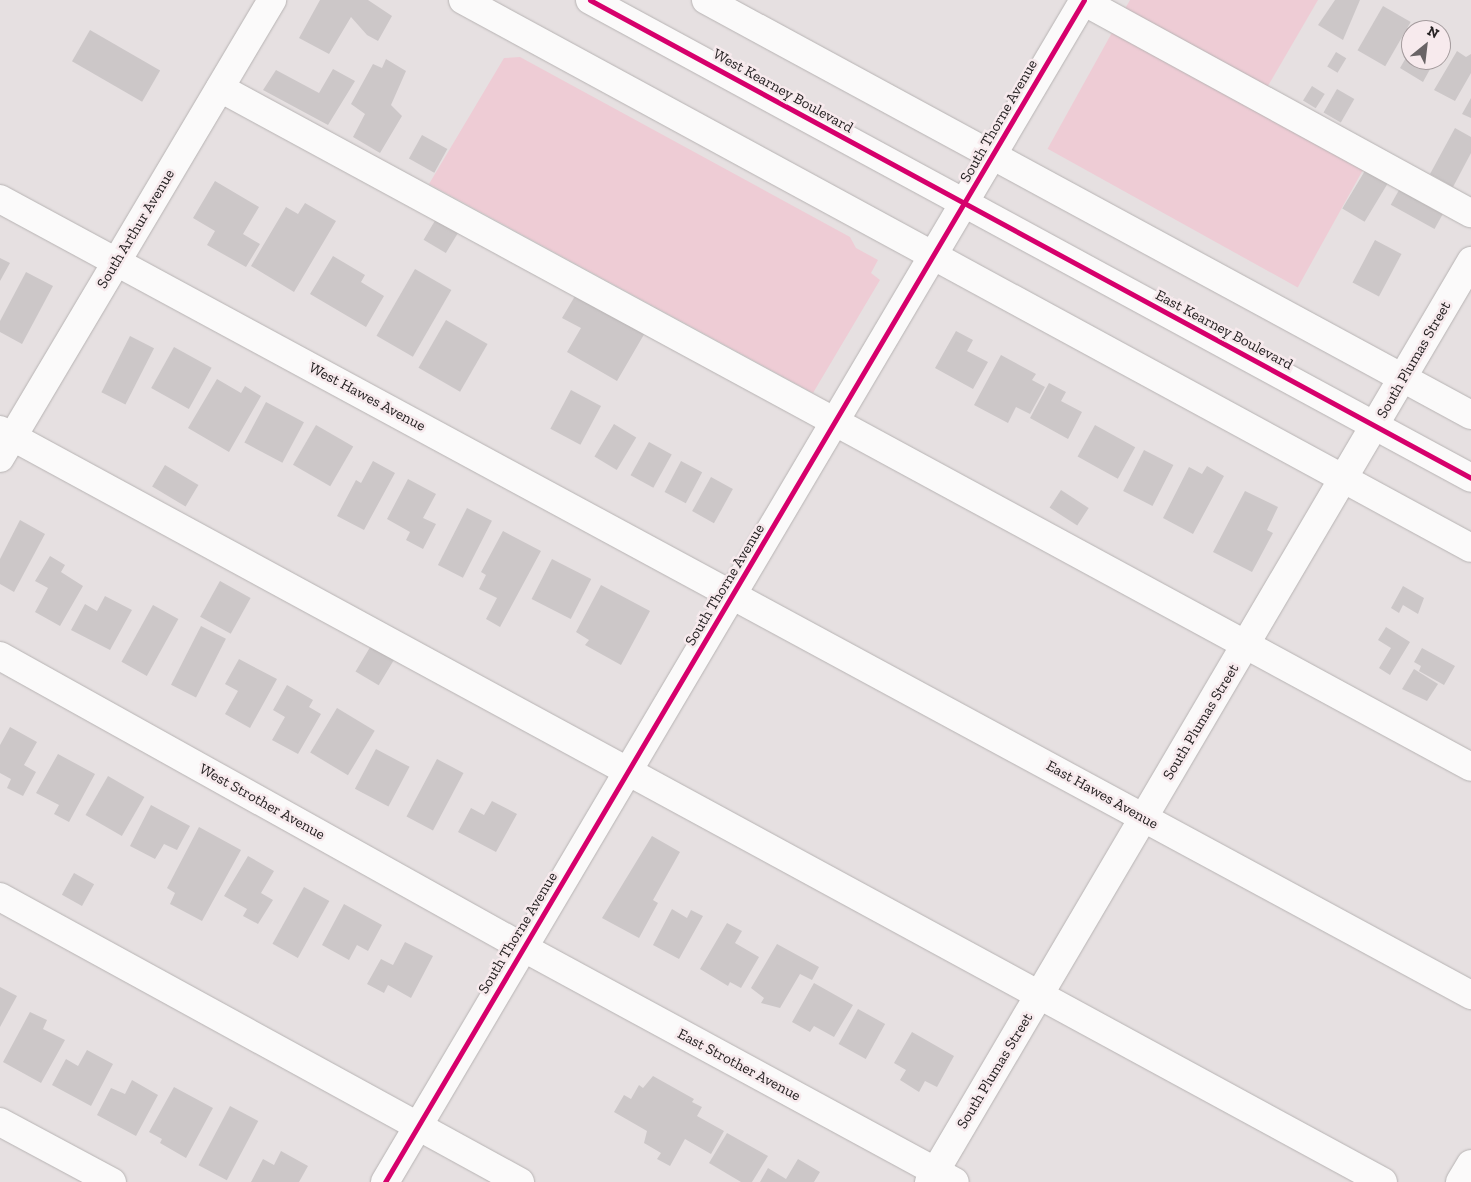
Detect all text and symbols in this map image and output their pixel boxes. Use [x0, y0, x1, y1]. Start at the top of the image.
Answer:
north arrow [1401, 20, 1451, 70]
text: N [1424, 22, 1442, 42]
street label: West Kearney Boulevard [710, 45, 856, 137]
street label: South Thorne Avenue [956, 56, 1042, 186]
street label: South Arthur Avenue [93, 166, 179, 292]
street label: East Kearney Boulevard [1152, 286, 1296, 374]
street label: South Plumas Street [1373, 298, 1455, 422]
street label: West Hawes Avenue [305, 359, 429, 435]
street label: South Thorne Avenue [681, 520, 769, 650]
street label: South Plumas Street [1159, 661, 1243, 783]
street label: East Hawes Avenue [1043, 757, 1161, 833]
street label: West Strother Avenue [196, 760, 328, 844]
street label: South Thorne Avenue [474, 868, 562, 998]
street label: South Plumas Street [953, 1010, 1037, 1132]
street label: East Strother Avenue [674, 1025, 804, 1105]

